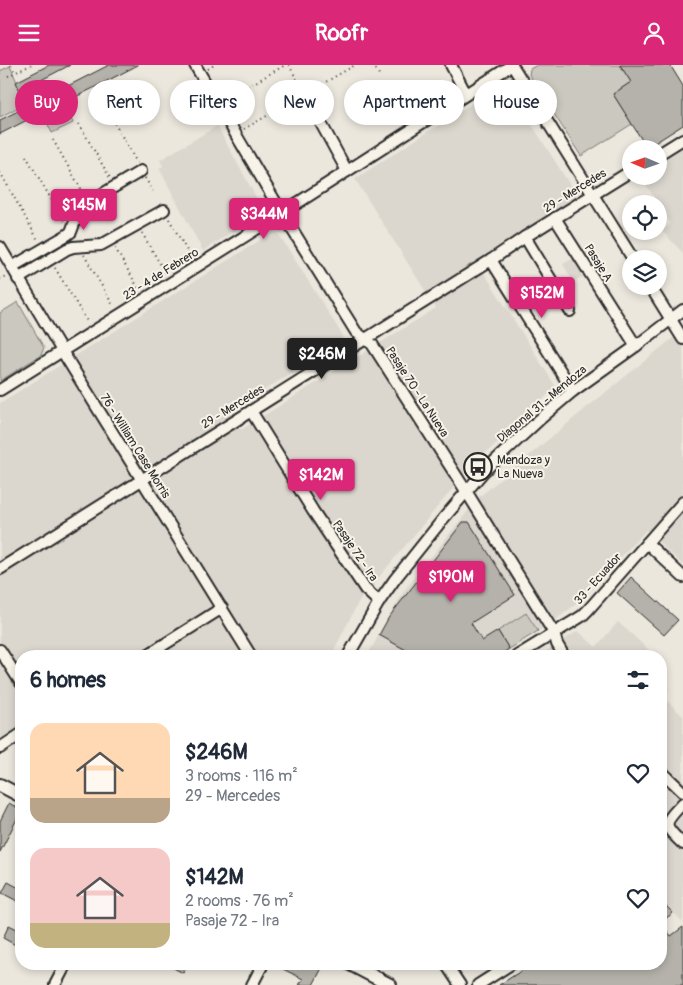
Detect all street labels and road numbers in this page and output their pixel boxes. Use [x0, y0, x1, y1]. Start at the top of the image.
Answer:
street label: 29 - Mercedes [541, 165, 610, 216]
street label: Pasaje A [581, 241, 616, 285]
street label: 23 - 4 de Febrero [120, 244, 202, 303]
street label: Pasaje 70 - La Nueva [382, 344, 452, 440]
street label: Diagonal 31 - Mendoza [494, 362, 590, 446]
street label: 29 - Mercedes [199, 381, 268, 432]
street label: 76 - William Case Morris [97, 391, 174, 502]
street label: Pasaje 72 - Ira [329, 518, 381, 585]
street label: 33 - Ecuador [571, 550, 625, 608]

